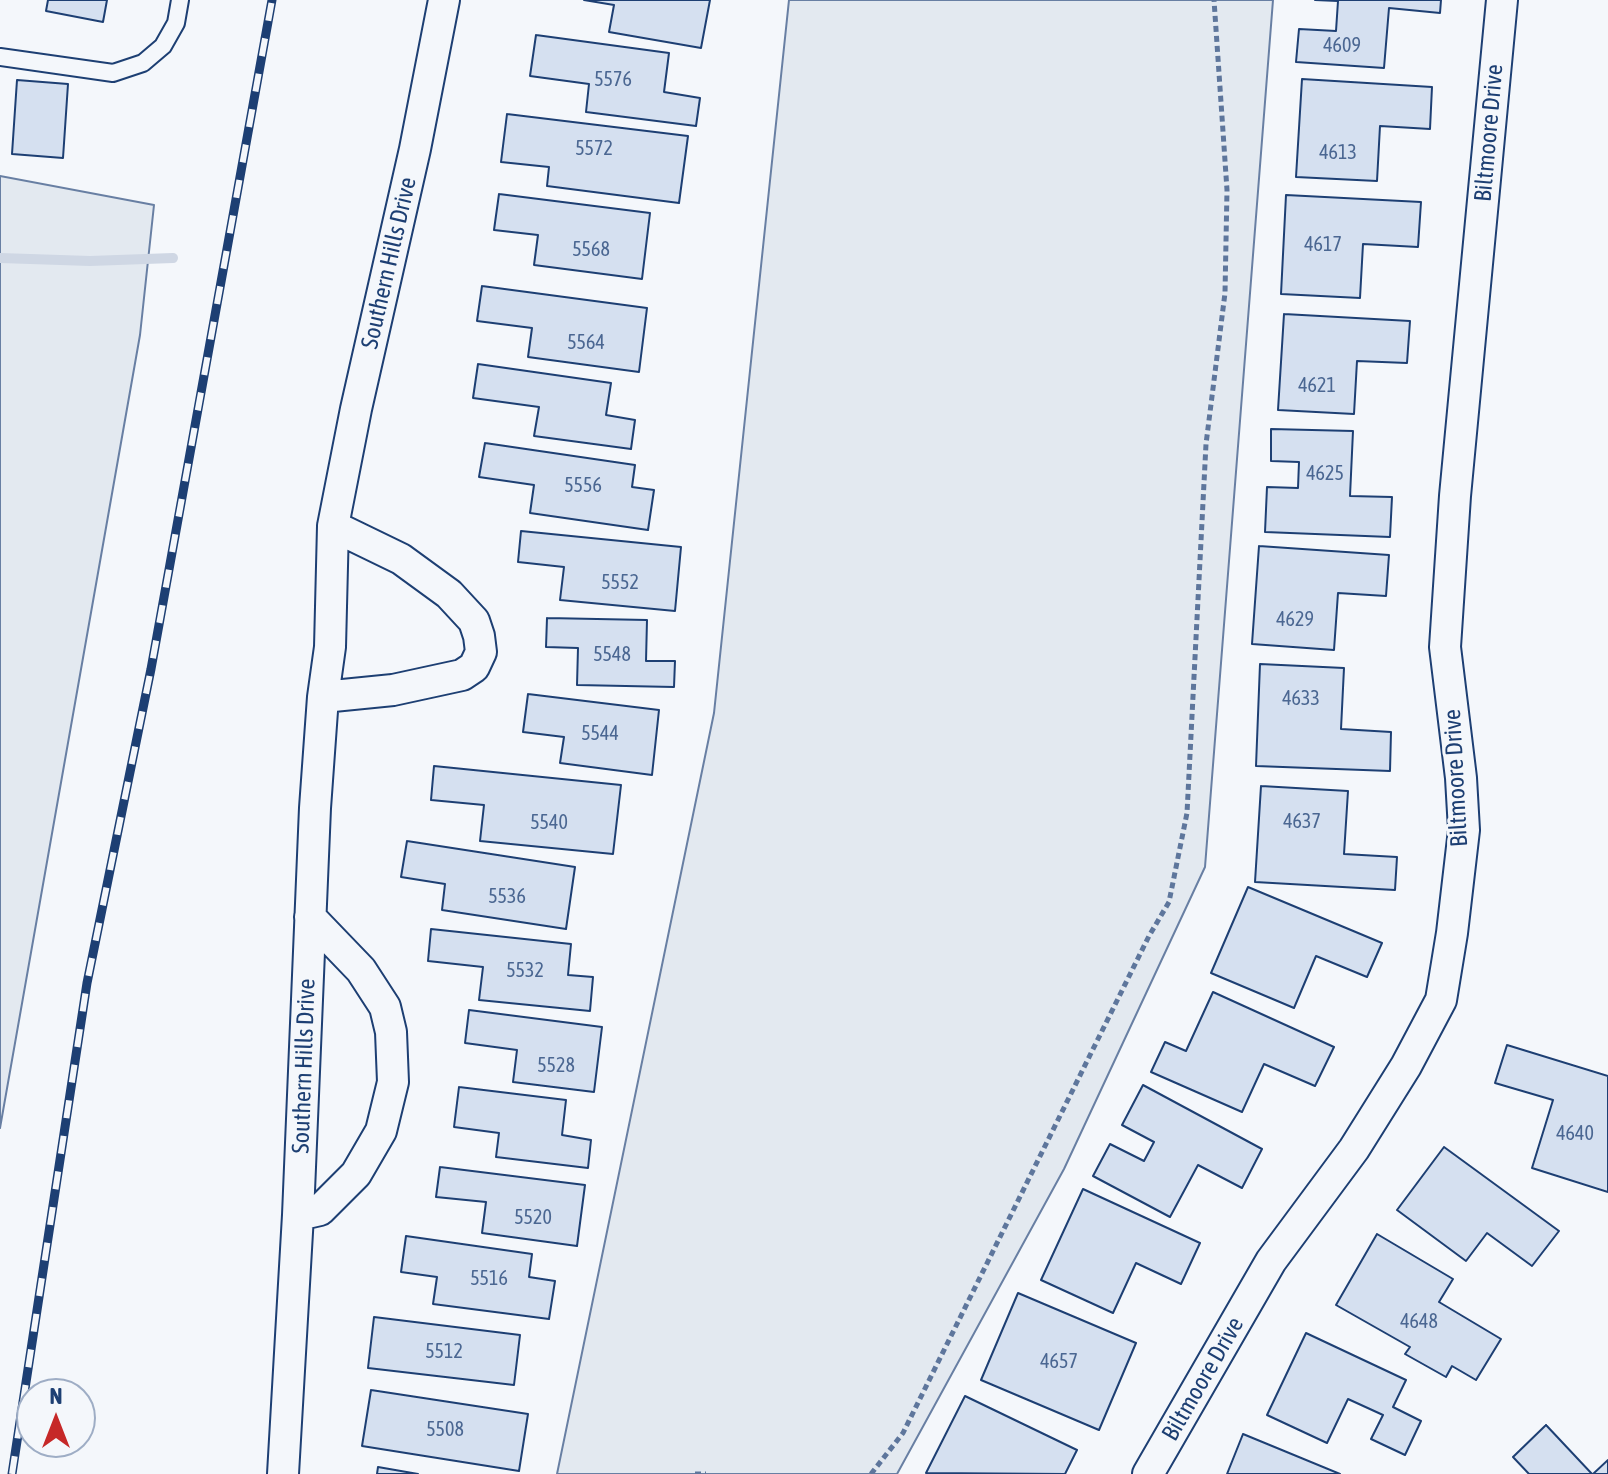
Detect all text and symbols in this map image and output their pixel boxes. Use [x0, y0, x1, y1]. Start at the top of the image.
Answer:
house number: 4609 [1323, 34, 1361, 58]
street label: Biltmoore Drive [1469, 63, 1509, 203]
house number: 5576 [594, 68, 632, 92]
house number: 5572 [575, 137, 613, 161]
house number: 4613 [1319, 141, 1357, 165]
street label: Southern Hills Drive [355, 175, 423, 351]
house number: 4617 [1304, 233, 1342, 257]
house number: 5568 [572, 238, 610, 262]
house number: 5564 [567, 331, 605, 355]
house number: 4621 [1298, 374, 1336, 398]
house number: 4625 [1306, 462, 1344, 486]
house number: 5556 [564, 474, 602, 498]
house number: 5552 [601, 571, 639, 595]
house number: 4629 [1276, 608, 1314, 632]
house number: 5548 [593, 643, 631, 667]
house number: 4633 [1282, 687, 1320, 711]
street label: Biltmoore Drive [1438, 708, 1474, 848]
house number: 5544 [581, 722, 619, 746]
house number: 4637 [1283, 810, 1321, 834]
house number: 5540 [530, 811, 568, 835]
house number: 5536 [488, 885, 526, 909]
house number: 5532 [506, 959, 544, 983]
street label: Southern Hills Drive [287, 978, 321, 1154]
house number: 5528 [537, 1054, 575, 1078]
house number: 4640 [1556, 1122, 1594, 1146]
house number: 5520 [514, 1206, 552, 1230]
house number: 5516 [470, 1267, 508, 1291]
house number: 4648 [1400, 1310, 1438, 1334]
street label: Biltmoore Drive [1156, 1312, 1250, 1446]
house number: 5512 [425, 1340, 463, 1364]
house number: 4657 [1040, 1350, 1078, 1374]
north arrow [16, 1378, 96, 1458]
text: N [50, 1383, 62, 1409]
house number: 5508 [426, 1418, 464, 1442]

